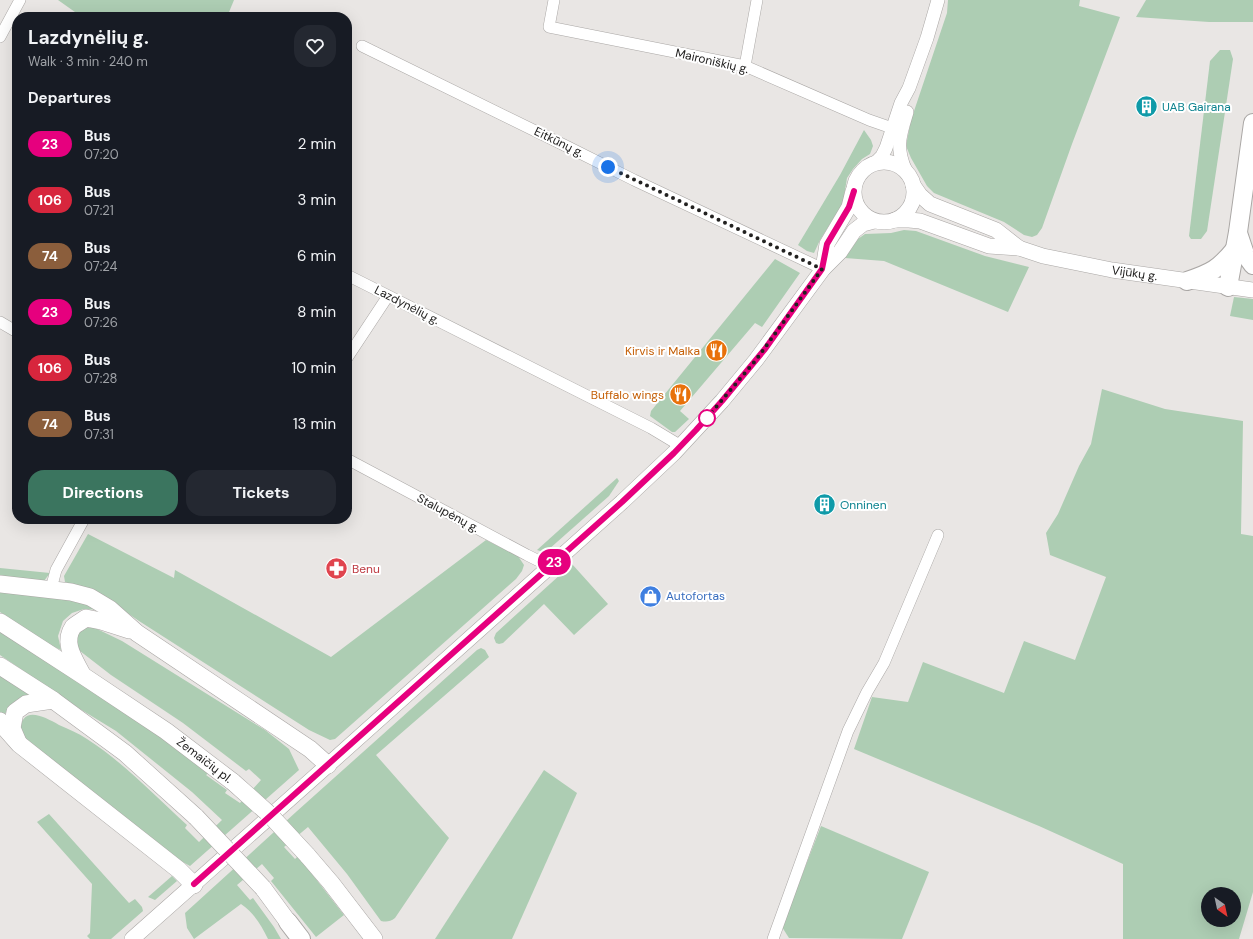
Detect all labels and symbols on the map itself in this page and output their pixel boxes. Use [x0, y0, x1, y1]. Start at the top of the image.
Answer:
street label: Maironiškių g. [674, 45, 750, 77]
building icon: UAB Gairana [1134, 94, 1160, 120]
place label: UAB Gairana [1162, 99, 1231, 115]
street label: Eitkūnų g. [532, 123, 586, 161]
your location [598, 157, 618, 177]
street label: Vijūkų g. [1111, 262, 1158, 284]
street label: Lazdynėlių g. [372, 282, 442, 328]
restaurant icon: Kirvis ir Malka [703, 338, 729, 364]
place label: Kirvis ir Malka [625, 343, 700, 359]
restaurant icon: Buffalo wings [667, 382, 693, 408]
place label: Buffalo wings [591, 387, 664, 403]
unlabelled marker [698, 409, 716, 427]
street label: Stalupėnų g. [414, 490, 482, 536]
building icon: Onninen [812, 492, 838, 518]
place label: Onninen [840, 497, 887, 513]
line badge: 23 [536, 549, 572, 575]
pharmacy icon: Benu [324, 556, 350, 582]
place label: Benu [352, 561, 380, 577]
shop icon: Autofortas [638, 583, 664, 609]
place label: Autofortas [666, 588, 725, 604]
street label: Žemaičių pl. [173, 734, 236, 787]
north arrow [1201, 887, 1241, 927]

